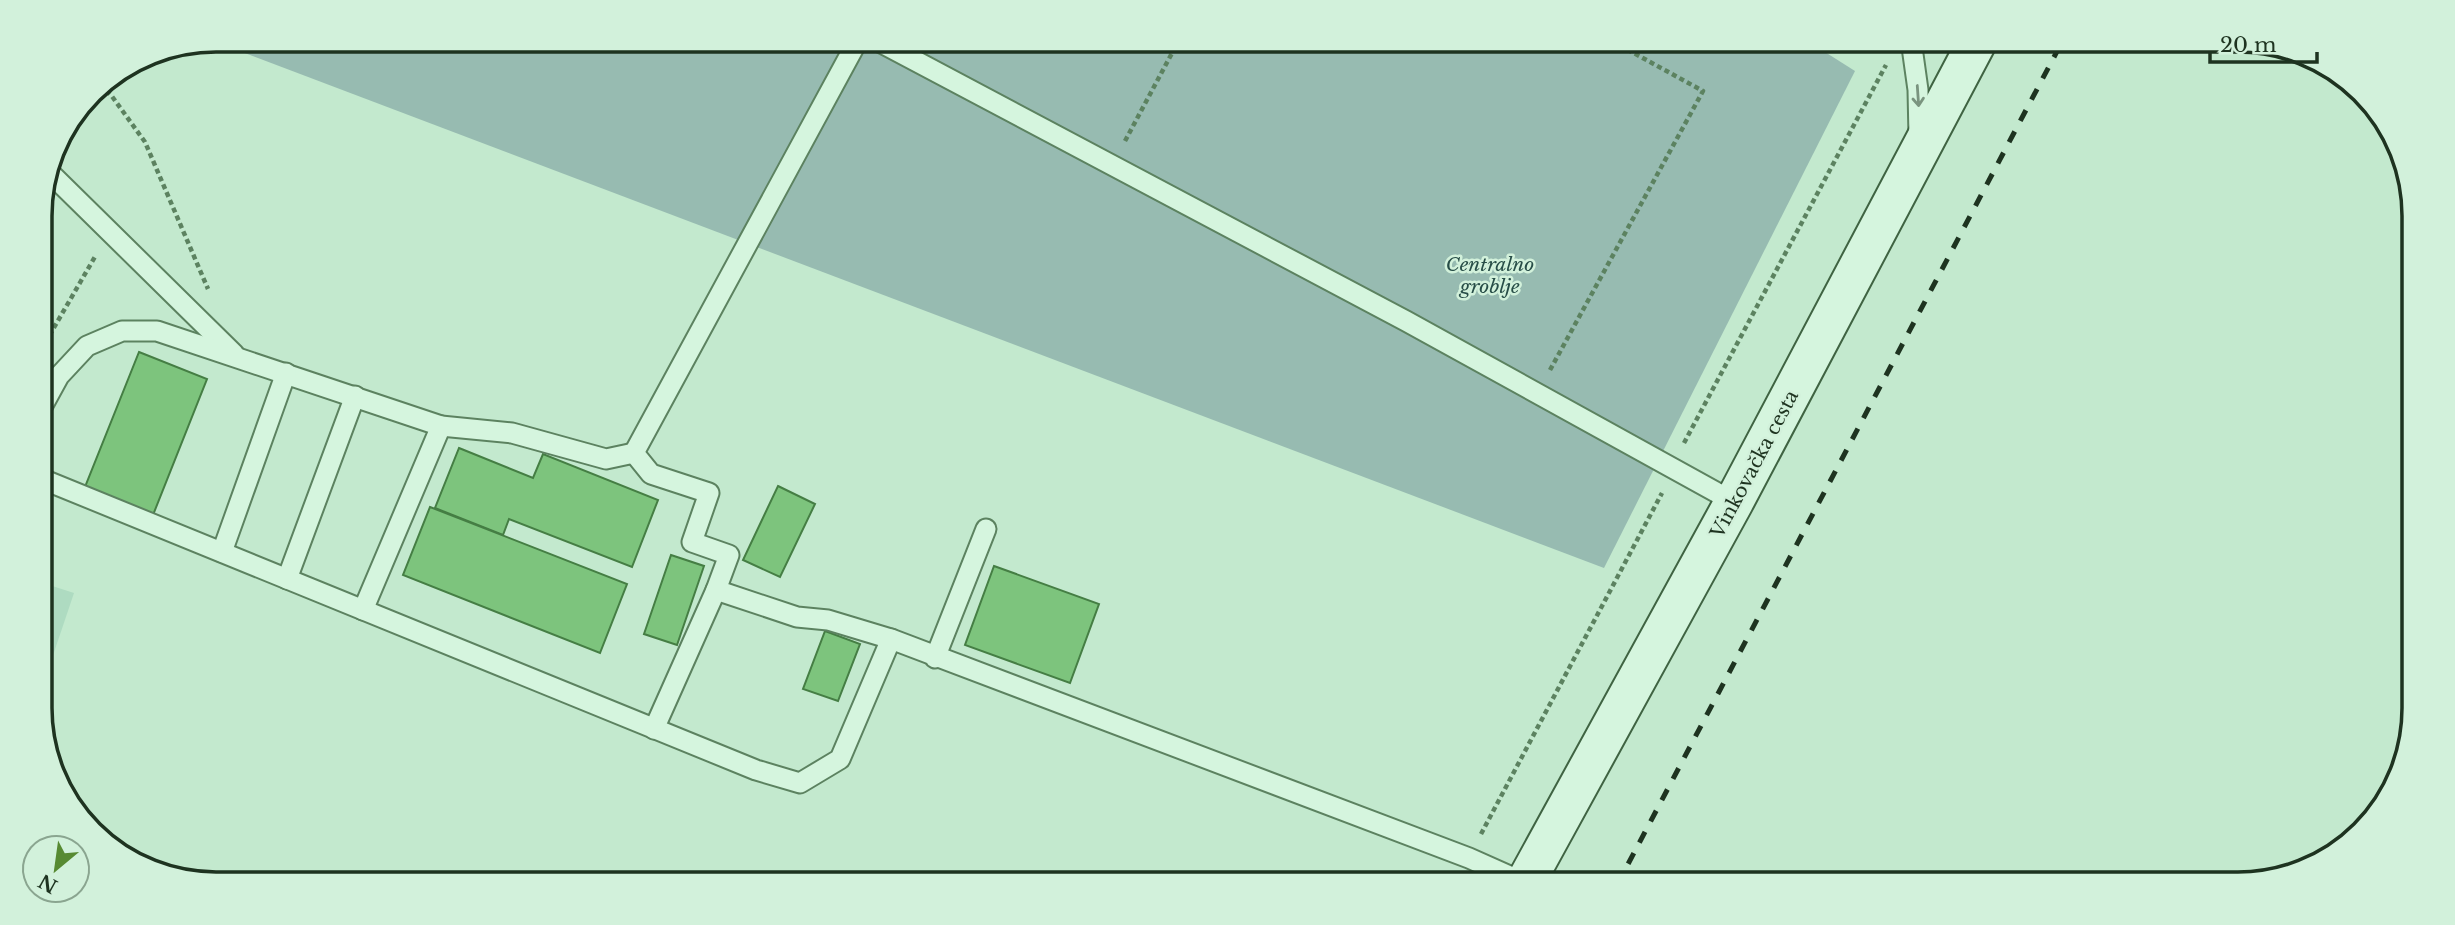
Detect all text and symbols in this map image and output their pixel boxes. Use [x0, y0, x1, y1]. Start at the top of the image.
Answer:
scale bar [2210, 21, 2317, 65]
text: 20 m [2220, 32, 2277, 58]
one-way arrow [1912, 84, 1925, 107]
park label: Centralno groblje [1446, 253, 1534, 298]
street label: Vinkovačka cesta [1705, 386, 1803, 543]
north arrow [21, 834, 91, 904]
text: N [34, 869, 61, 898]

